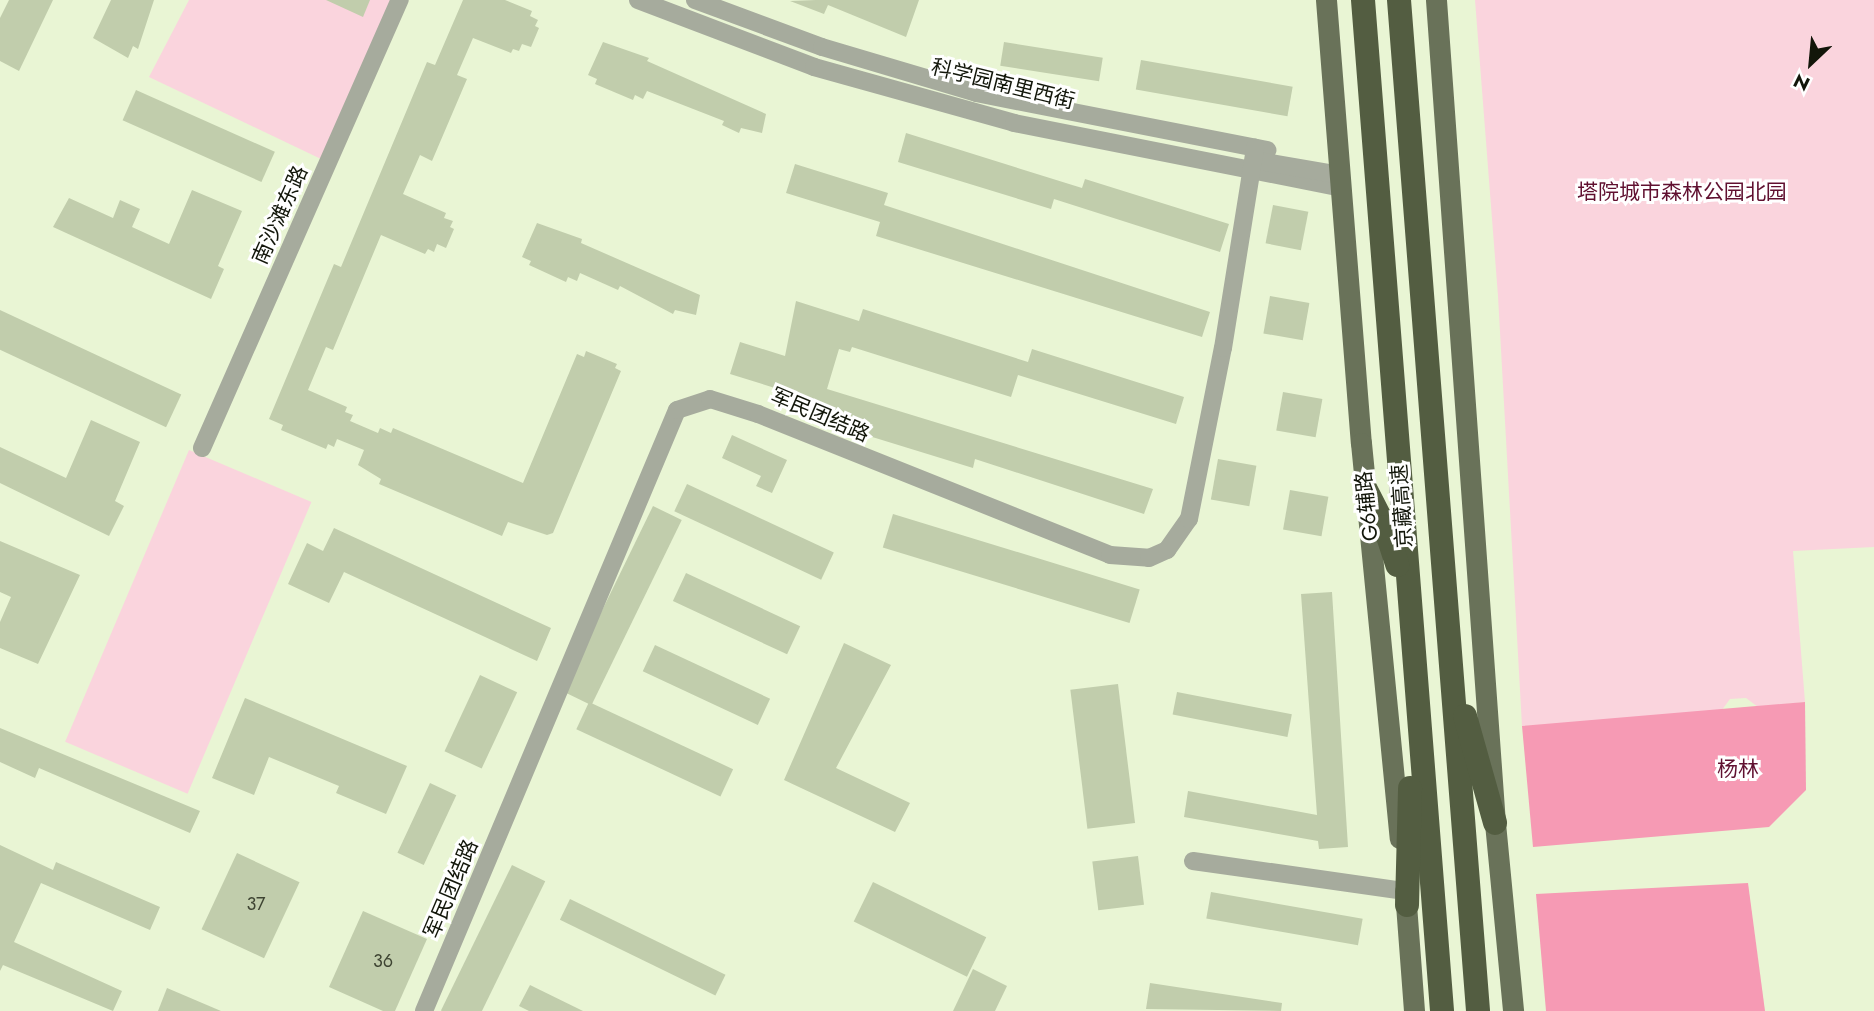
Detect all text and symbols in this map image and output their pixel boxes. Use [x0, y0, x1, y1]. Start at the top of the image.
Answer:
north arrow [1776, 28, 1846, 98]
street label: 科学园南里西街 [929, 54, 1077, 114]
text: N [1789, 67, 1814, 98]
street label: 南沙滩东路 [247, 162, 313, 268]
park label: 塔院城市森林公园北园 [1577, 179, 1787, 205]
street label: 军民团结路 [767, 383, 873, 447]
street label: 京藏高速 [1387, 463, 1417, 549]
street label: G6辅路 [1351, 470, 1383, 542]
park label: 杨林 [1717, 756, 1759, 782]
street label: 军民团结路 [419, 836, 483, 942]
house number: 37 [246, 893, 266, 915]
house number: 36 [373, 950, 393, 972]

